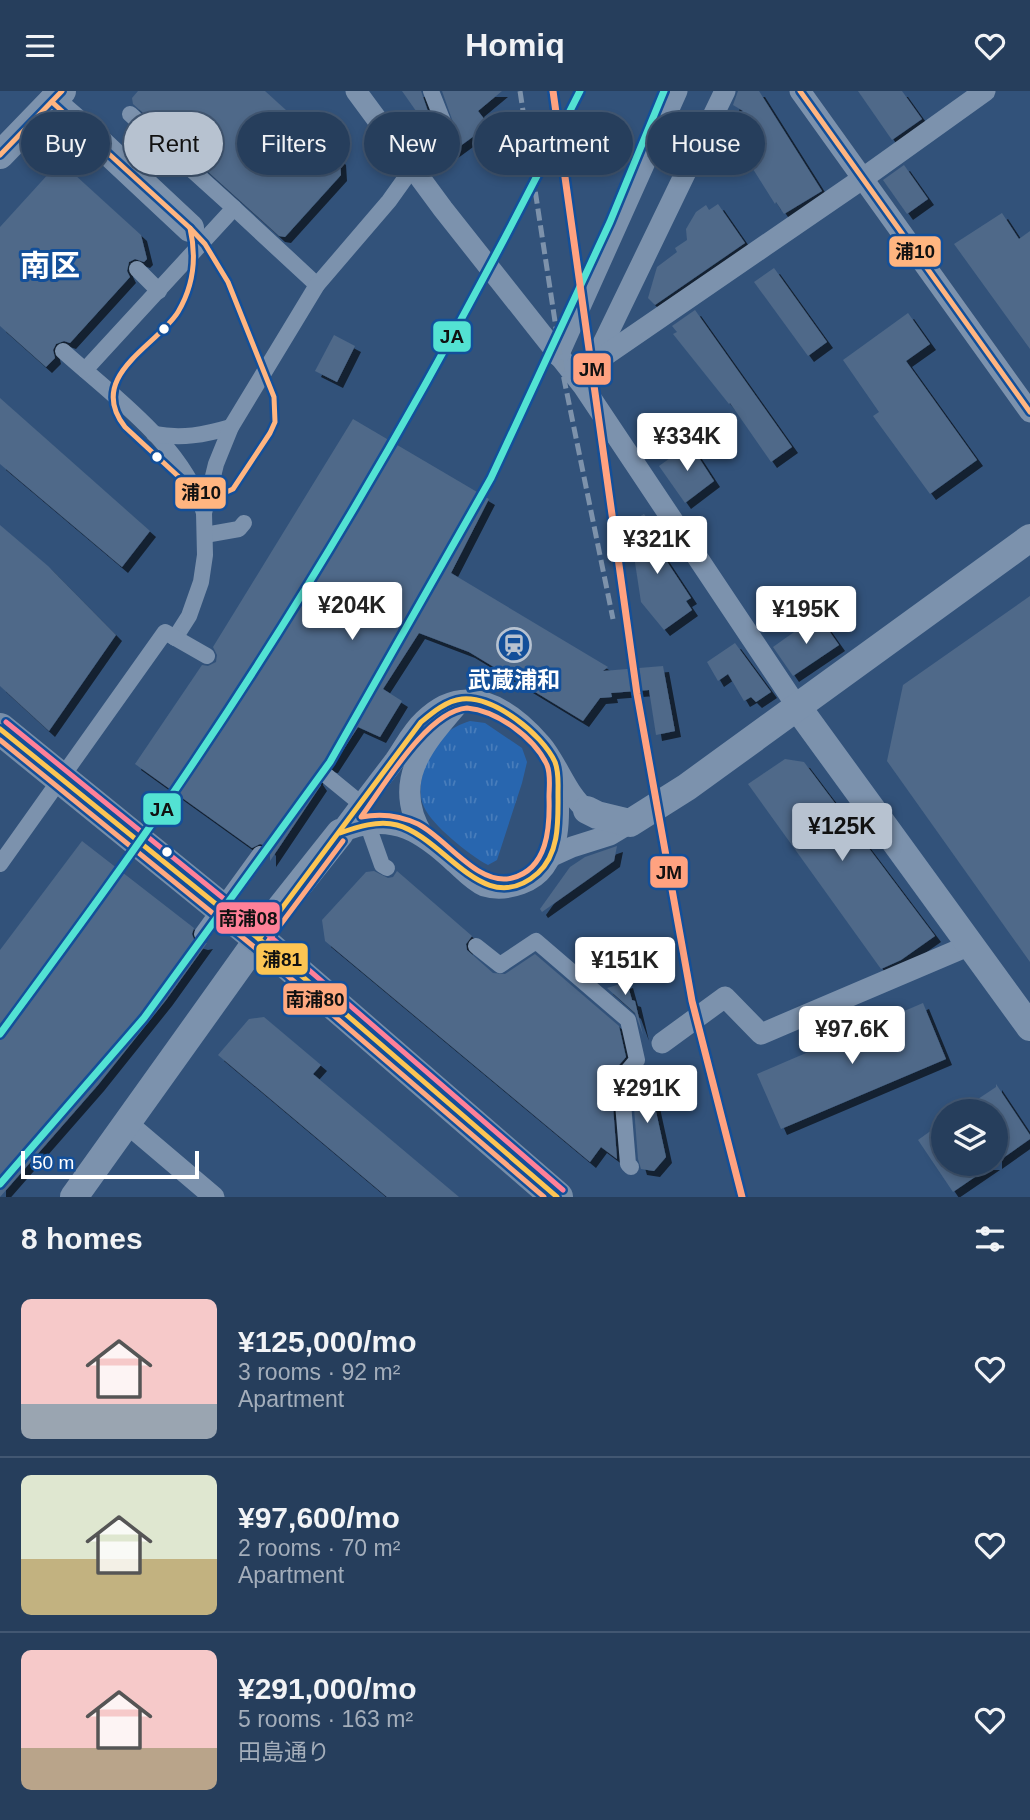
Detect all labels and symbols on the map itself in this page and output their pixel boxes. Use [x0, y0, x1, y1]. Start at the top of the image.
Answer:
line badge: 浦10 [888, 235, 942, 268]
text: 浦10 [895, 241, 935, 262]
district label: 南区 [20, 249, 80, 282]
line badge: JA [432, 320, 472, 353]
unlabelled marker [157, 322, 171, 336]
text: JA [440, 326, 464, 347]
line badge: JM [572, 352, 612, 386]
text: JM [579, 359, 605, 380]
pin: ¥334K [638, 413, 736, 473]
unlabelled marker [150, 450, 164, 464]
line badge: 浦10 [174, 476, 227, 510]
text: 浦10 [181, 482, 221, 503]
pin: ¥321K [608, 517, 706, 576]
pin: ¥204K [303, 582, 401, 642]
pin: ¥195K [757, 587, 855, 646]
station icon: 武蔵浦和 [495, 626, 533, 664]
place label: 武蔵浦和 [468, 667, 560, 693]
line badge: JA [142, 792, 182, 826]
text: JA [150, 799, 174, 820]
pin: ¥125K [793, 803, 891, 863]
unlabelled marker [160, 845, 174, 859]
line badge: JM [649, 855, 689, 889]
text: JM [656, 862, 682, 883]
line badge: 南浦08 [215, 901, 281, 935]
text: 南浦08 [218, 908, 278, 929]
pin: ¥151K [576, 937, 674, 997]
line badge: 浦81 [255, 942, 309, 976]
text: 浦81 [262, 949, 302, 970]
line badge: 南浦80 [282, 982, 348, 1016]
text: 南浦80 [285, 989, 345, 1010]
pin: ¥97.6K [795, 1007, 909, 1066]
pin: ¥291K [598, 1065, 696, 1125]
scale bar [21, 1148, 200, 1180]

